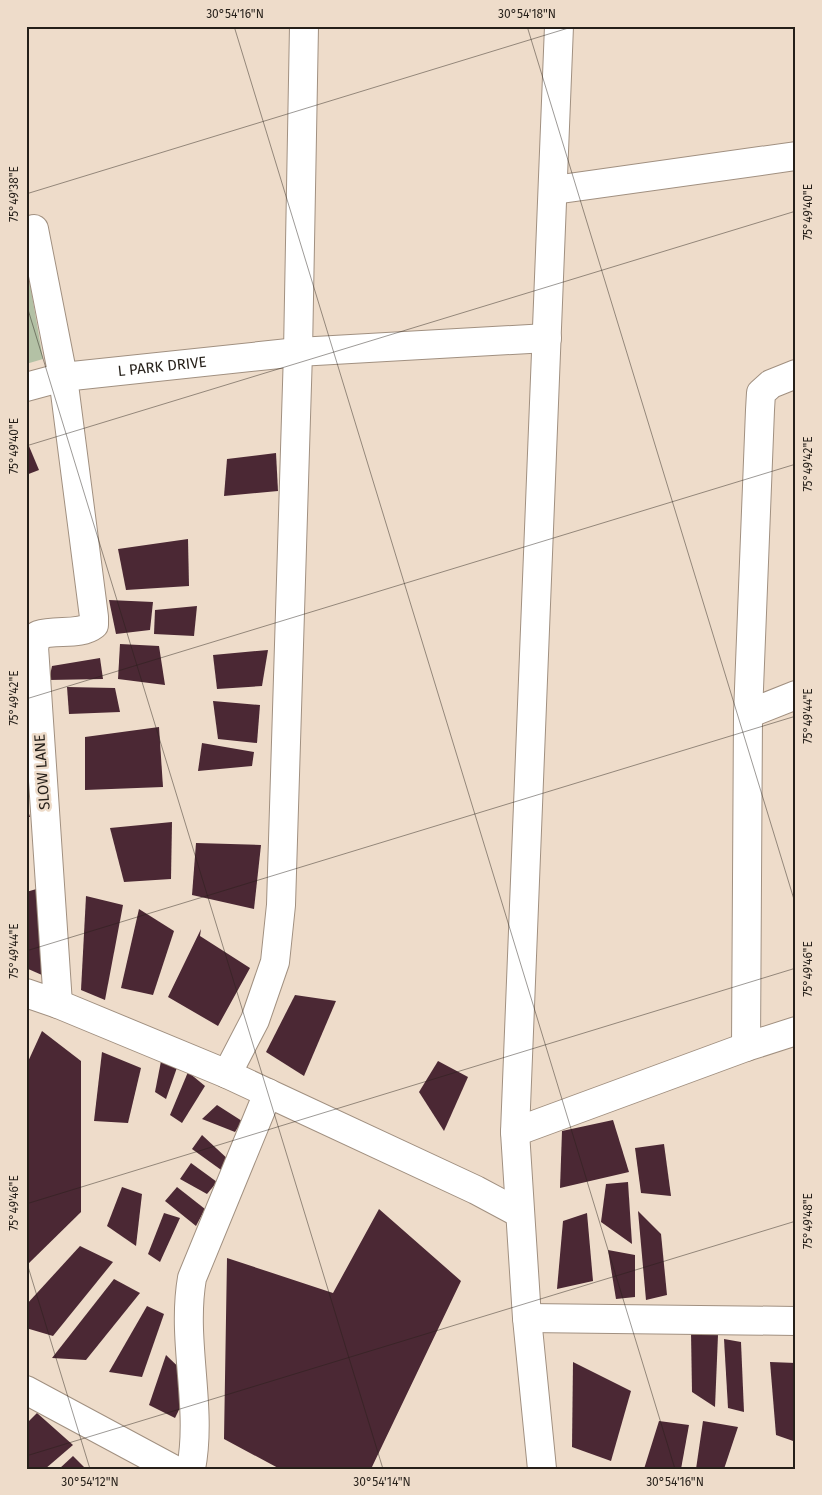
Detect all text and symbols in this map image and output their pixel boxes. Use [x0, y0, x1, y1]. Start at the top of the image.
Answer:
text: 30°54'16"N [206, 7, 264, 21]
text: 30°54'18"N [498, 7, 556, 21]
text: 75°49'38"E [7, 166, 21, 222]
text: 75°49'40"E [801, 184, 815, 240]
street label: L PARK DRIVE [117, 353, 208, 380]
text: 75°49'40"E [7, 418, 21, 474]
text: 75°49'42"E [801, 436, 815, 492]
text: 75°49'42"E [7, 670, 21, 726]
text: 75°49'44"E [801, 688, 815, 744]
street label: SLOW LANE [30, 733, 54, 811]
text: 75°49'44"E [7, 923, 21, 979]
text: 75°49'46"E [801, 941, 815, 997]
text: 75°49'46"E [7, 1175, 21, 1231]
text: 75°49'48"E [801, 1193, 815, 1249]
text: 30°54'12"N [61, 1475, 119, 1489]
text: 30°54'14"N [353, 1475, 411, 1489]
text: 30°54'16"N [646, 1475, 704, 1489]

